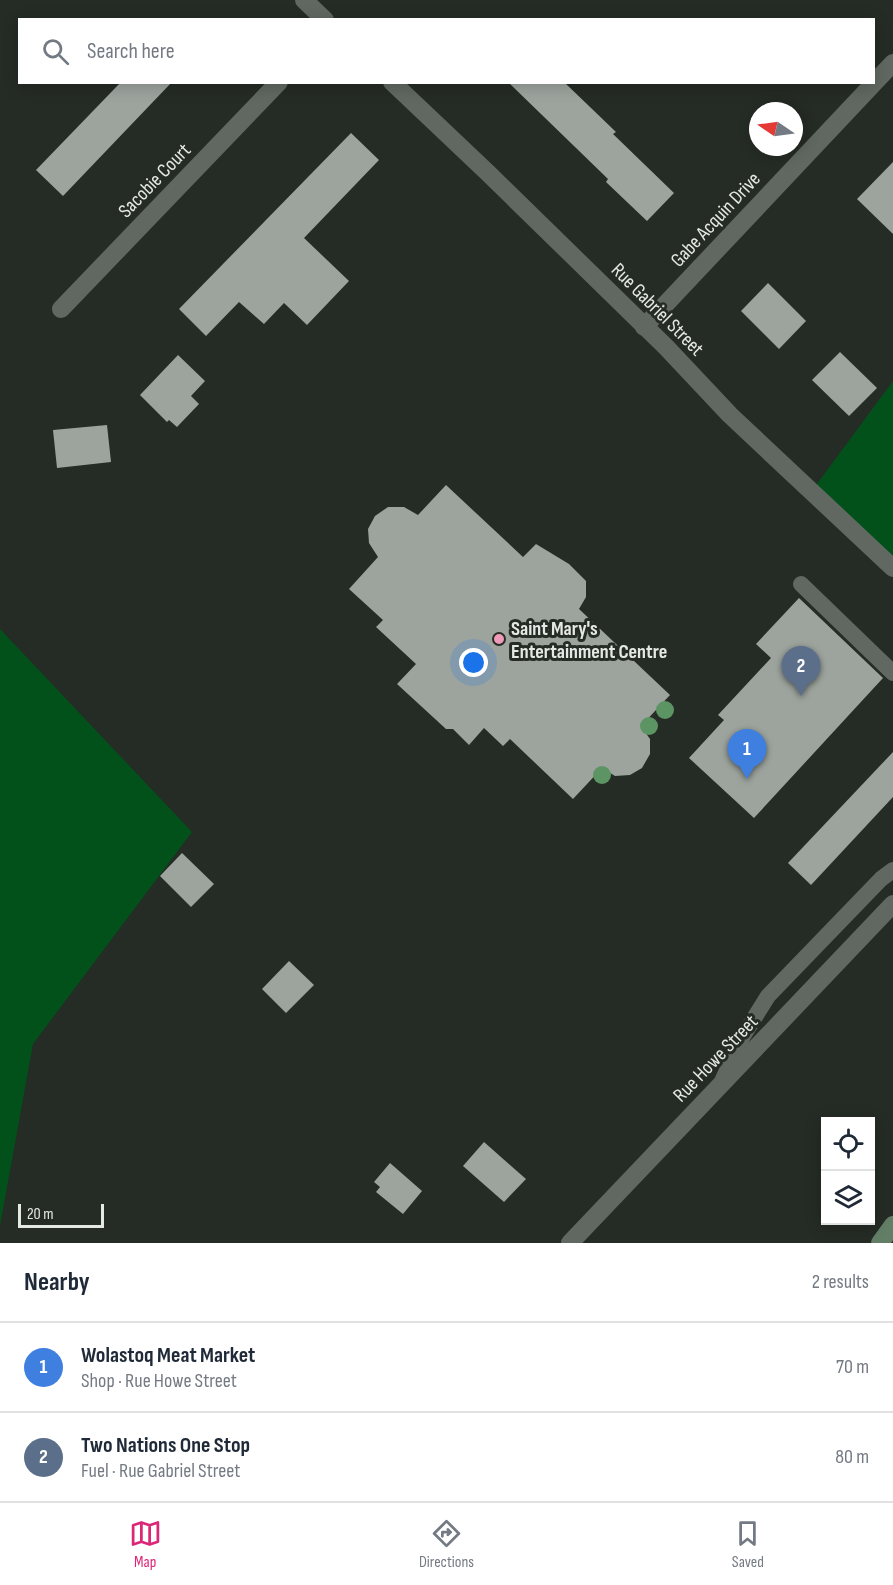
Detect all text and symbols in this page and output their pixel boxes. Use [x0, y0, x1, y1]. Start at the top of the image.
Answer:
search box [18, 18, 875, 84]
icon: search [39, 35, 72, 68]
text: Search here [87, 38, 174, 65]
north arrow [749, 102, 803, 156]
street label: Sacobie Court [113, 139, 196, 223]
street label: Gabe Acquin Drive [666, 167, 766, 272]
street label: Rue Gabriel Street [606, 258, 709, 361]
place label: Saint Mary's Entertainment Centre [511, 617, 667, 664]
marker: Saint Mary's Entertainment Centre [492, 632, 506, 646]
pin: 2 [782, 646, 820, 696]
your location [459, 648, 488, 677]
pin: 1 [728, 730, 766, 779]
street label: Rue Howe Street [668, 1010, 763, 1107]
map controls [821, 1117, 875, 1225]
button: locate [821, 1117, 875, 1171]
button: layers [821, 1171, 875, 1225]
scale bar [18, 1201, 104, 1228]
text: 20 m [27, 1205, 54, 1224]
text: Nearby [24, 1267, 90, 1298]
text: 2 results [812, 1270, 869, 1294]
text: Wolastoq Meat Market [81, 1342, 255, 1369]
text: 1 [40, 1355, 47, 1379]
text: 70 m [836, 1355, 869, 1379]
text: Shop · Rue Howe Street [81, 1369, 237, 1393]
text: Two Nations One Stop [81, 1432, 250, 1459]
text: 2 [39, 1445, 48, 1469]
text: 80 m [835, 1445, 869, 1469]
text: Fuel · Rue Gabriel Street [81, 1459, 240, 1483]
tab: Map [129, 1517, 162, 1572]
tab: Directions [419, 1517, 474, 1572]
tab: Saved [731, 1517, 764, 1572]

